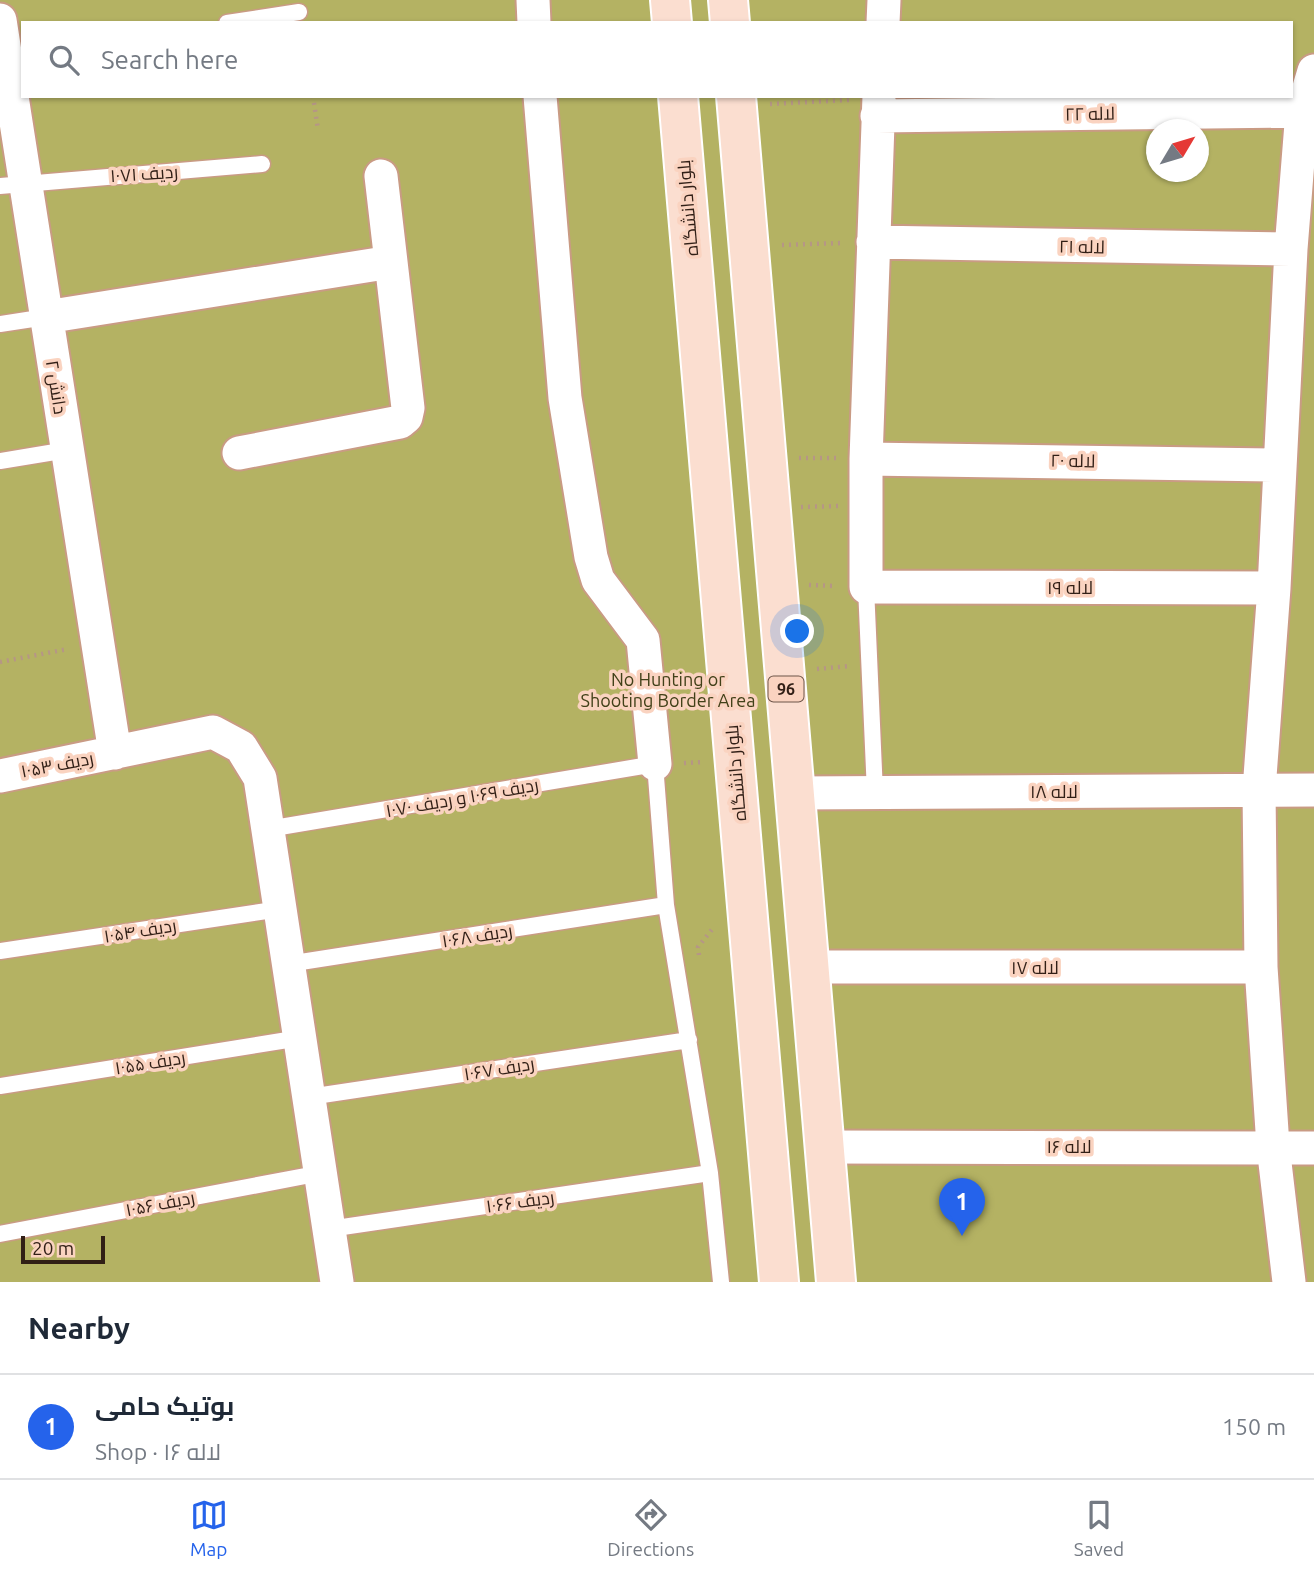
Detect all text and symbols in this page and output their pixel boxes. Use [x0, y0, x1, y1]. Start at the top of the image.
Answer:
search box [21, 21, 1293, 98]
icon: search [45, 41, 83, 79]
text: Search here [101, 45, 238, 74]
street label: لاله ۲۲ [1065, 103, 1115, 123]
north arrow [1146, 119, 1209, 182]
street label: بلوار دانشگاه [673, 159, 703, 257]
street label: ردیف ۱۰۷۱ [109, 161, 179, 187]
street label: لاله ۲۱ [1059, 236, 1105, 256]
street label: دانش ۲ [41, 359, 71, 416]
street label: لاله ۲۰ [1050, 450, 1096, 470]
street label: لاله ۱۹ [1047, 577, 1093, 597]
your location [780, 614, 814, 648]
park label: No Hunting or Shooting Border Area [581, 669, 755, 710]
road number: 96 [768, 676, 804, 702]
street label: بلوار دانشگاه [721, 724, 751, 822]
street label: ردیف ۱۰۵۳ [19, 747, 95, 783]
street label: ردیف ۱۰۶۹ و ردیف ۱۰۷۰ [384, 774, 540, 822]
street label: لاله ۱۸ [1030, 781, 1078, 801]
street label: ردیف ۱۰۵۴ [102, 914, 178, 948]
street label: ردیف ۱۰۶۸ [440, 920, 514, 952]
street label: لاله ۱۷ [1011, 957, 1059, 977]
street label: ردیف ۱۰۵۵ [113, 1047, 187, 1079]
street label: ردیف ۱۰۶۷ [462, 1053, 536, 1085]
street label: لاله ۱۶ [1046, 1136, 1092, 1156]
pin: 1 [939, 1178, 985, 1236]
street label: ردیف ۱۰۶۶ [485, 1186, 556, 1218]
street label: ردیف ۱۰۵۶ [124, 1187, 197, 1221]
scale bar [21, 1233, 105, 1265]
text: 20 m [32, 1237, 74, 1259]
text: Nearby [28, 1311, 130, 1345]
text: بوتیک حامی [95, 1391, 234, 1420]
text: 1 [45, 1414, 57, 1439]
text: 150 m [1222, 1414, 1286, 1439]
text: Shop · لاله ۱۶ [95, 1439, 221, 1464]
tab: Map [190, 1496, 228, 1560]
tab: Directions [607, 1496, 694, 1560]
tab: Saved [1074, 1496, 1124, 1560]

